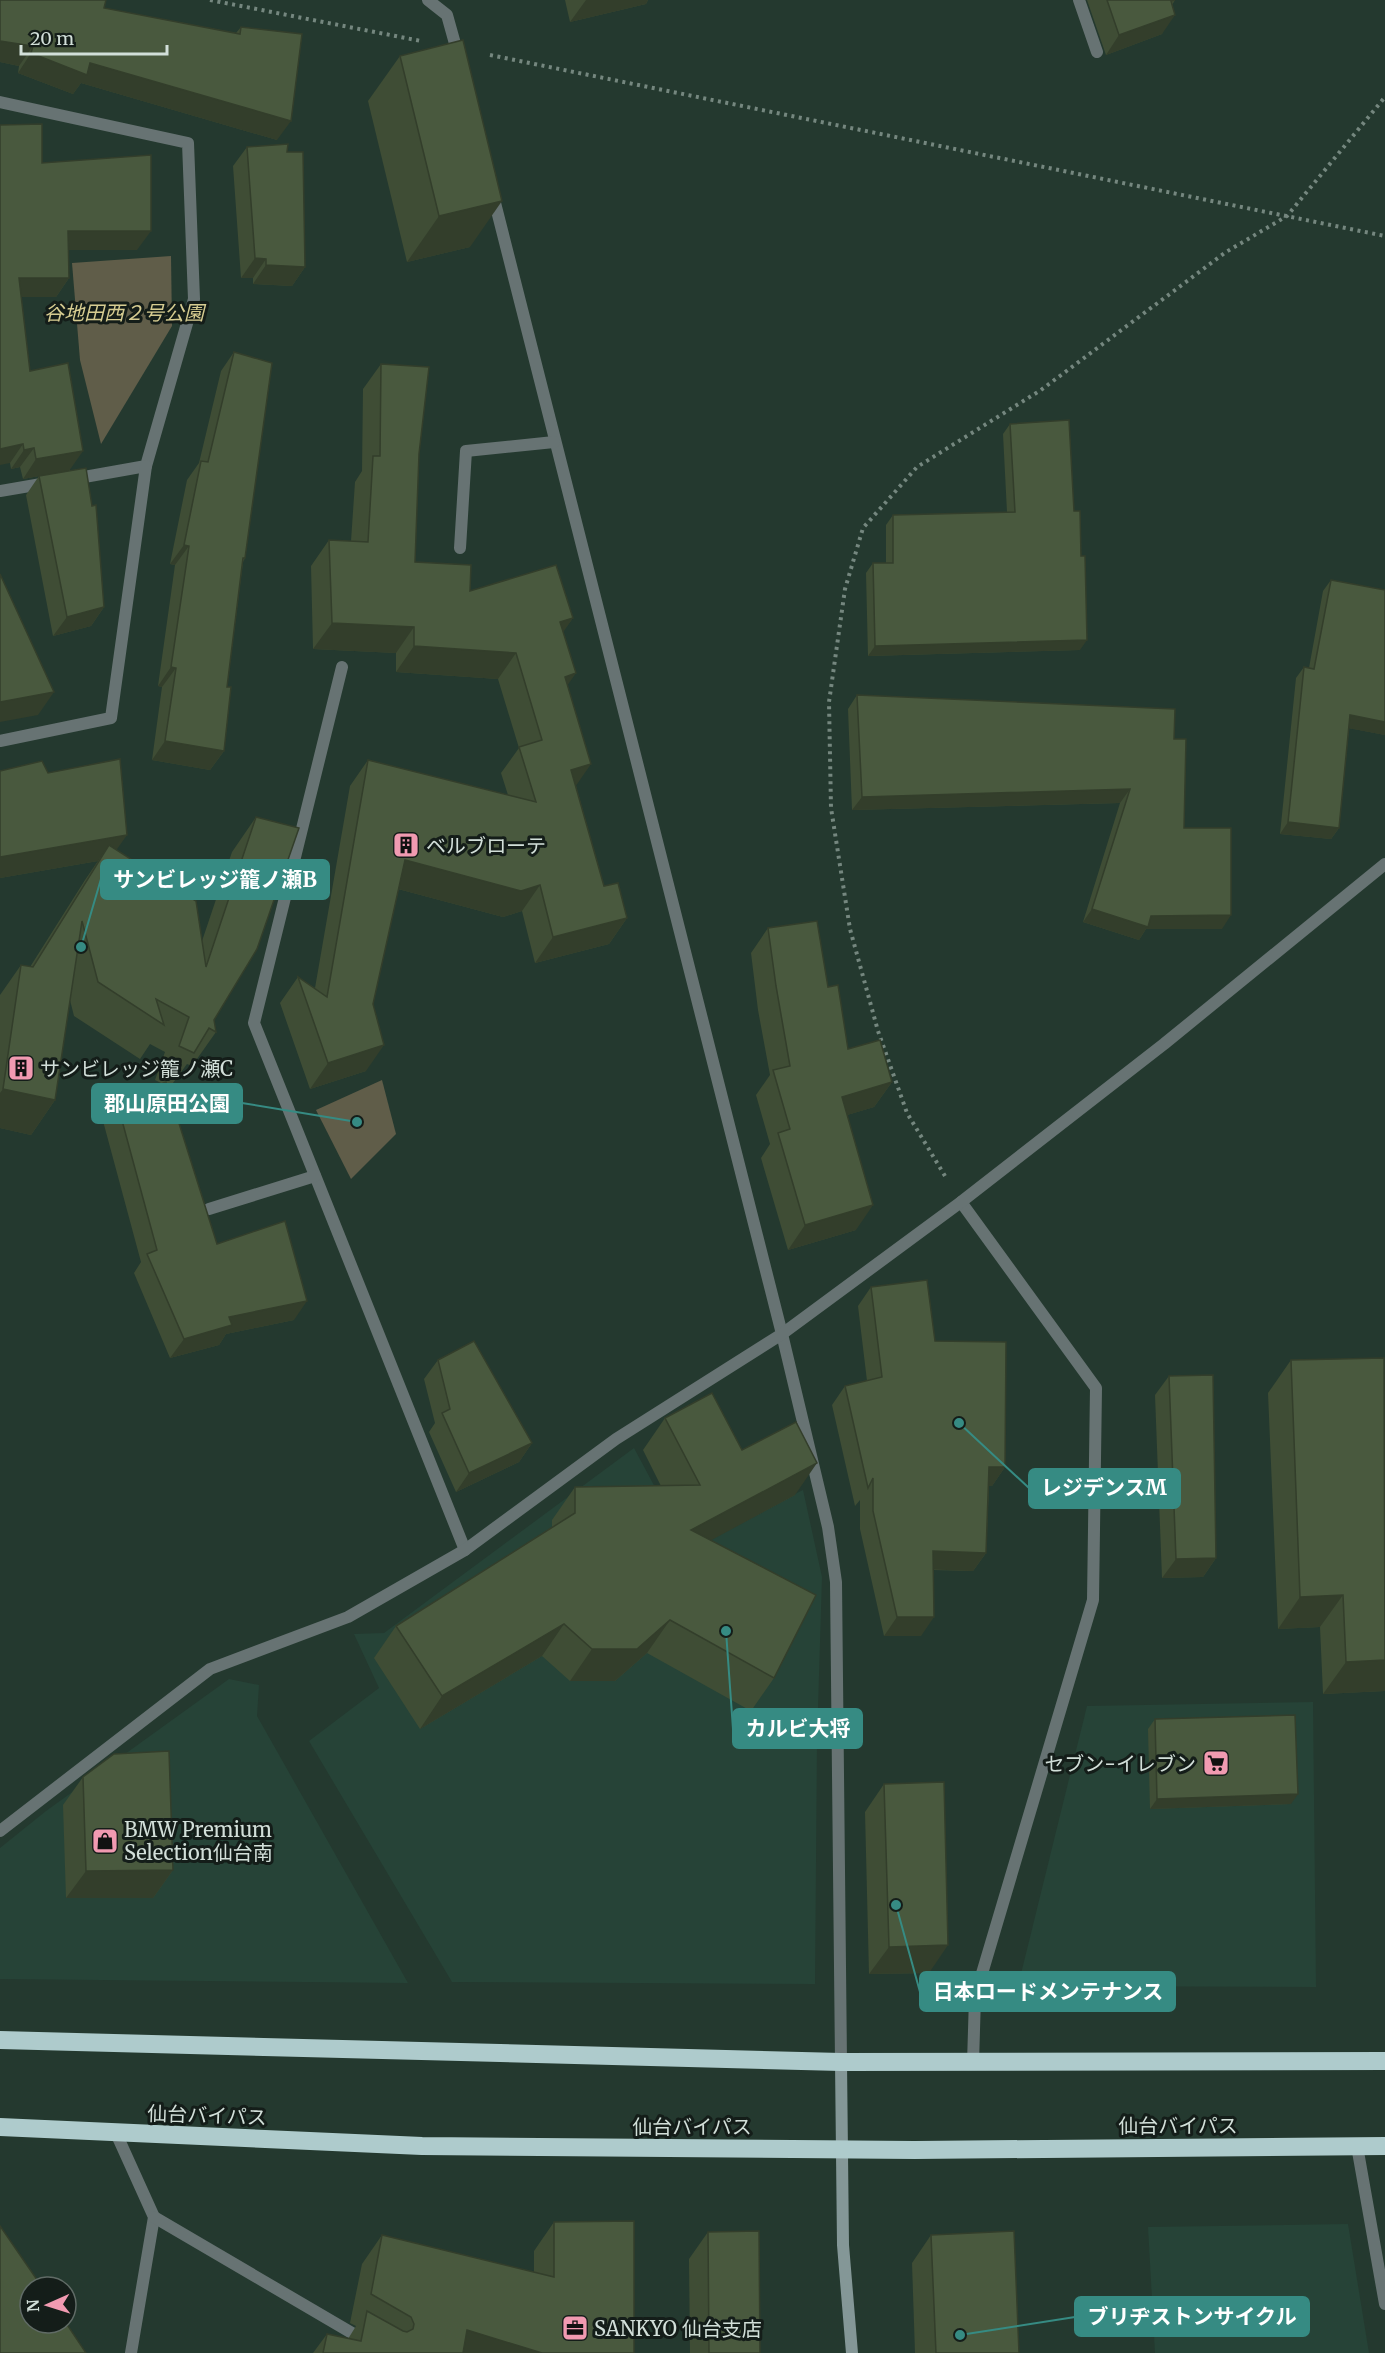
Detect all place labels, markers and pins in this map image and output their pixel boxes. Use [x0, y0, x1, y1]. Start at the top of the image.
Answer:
building icon: ベルブローテ [391, 830, 421, 860]
place label: ベルブローテ [426, 833, 546, 858]
callout: サンビレッジ籠ノ瀬B [101, 860, 329, 899]
building icon: サンビレッジ籠ノ瀬C [6, 1053, 36, 1083]
place label: サンビレッジ籠ノ瀬C [40, 1056, 233, 1081]
callout: 郡山原田公園 [92, 1084, 242, 1123]
callout: レジデンスM [1029, 1469, 1180, 1508]
callout: カルビ大将 [733, 1709, 862, 1748]
supermarket icon: セブン-イレブン [1201, 1748, 1231, 1778]
place label: セブン-イレブン [1044, 1751, 1196, 1776]
place label: BMW Premium Selection仙台南 [124, 1817, 273, 1865]
shop icon: BMW Premium Selection仙台南 [90, 1826, 120, 1856]
callout: 日本ロードメンテナンス [920, 1972, 1175, 2011]
callout: ブリヂストンサイクル [1075, 2297, 1309, 2336]
office icon: SANKYO 仙台支店 [560, 2313, 590, 2343]
place label: SANKYO 仙台支店 [594, 2316, 762, 2341]

